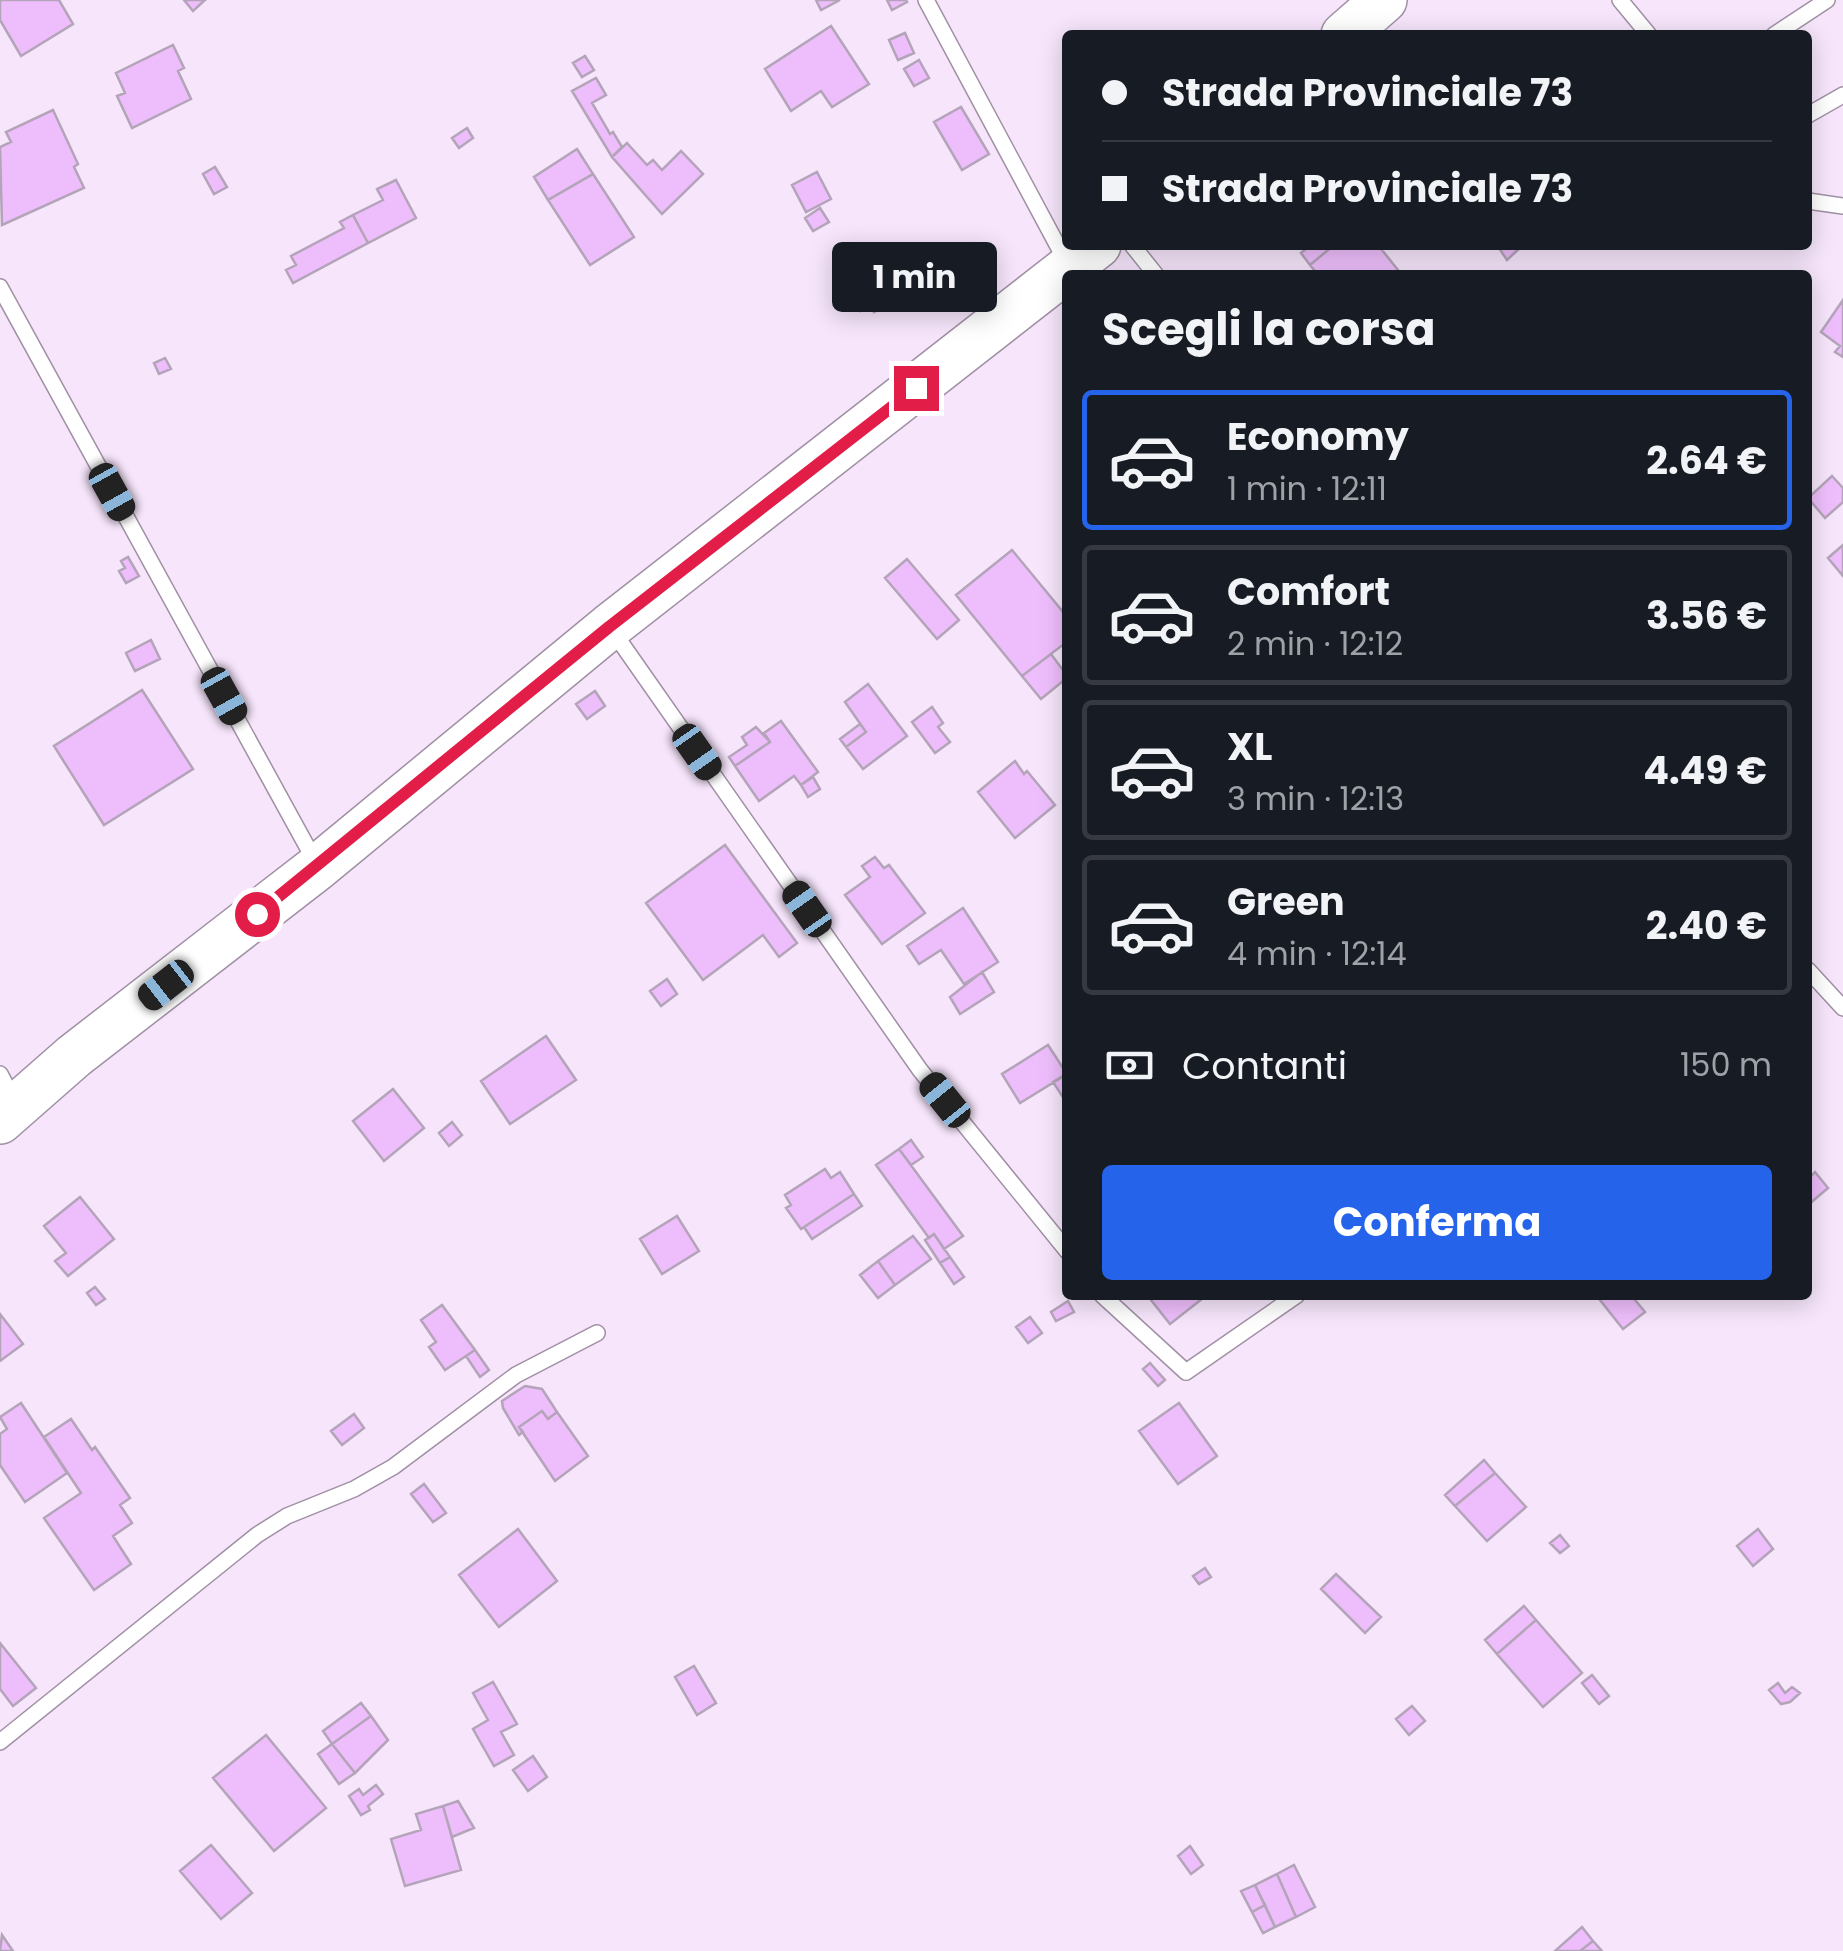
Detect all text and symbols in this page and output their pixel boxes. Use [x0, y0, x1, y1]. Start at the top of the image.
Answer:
text: Strada Provinciale 73 [1162, 66, 1573, 119]
text: Strada Provinciale 73 [1162, 162, 1573, 215]
callout: 1 min [834, 243, 998, 313]
text: 1 min [873, 254, 956, 299]
text: Scegli la corsa [1102, 298, 1435, 361]
route end [894, 366, 939, 411]
text: Economy [1227, 410, 1409, 463]
icon: car [1107, 415, 1197, 505]
text: 2.64 € [1646, 434, 1767, 487]
car [84, 458, 140, 526]
text: 1 min · 12:11 [1227, 466, 1387, 511]
text: Comfort [1227, 565, 1390, 618]
icon: car [1107, 570, 1197, 660]
text: 3.56 € [1646, 589, 1767, 642]
text: 2 min · 12:12 [1227, 621, 1403, 666]
car [196, 662, 252, 730]
car [668, 719, 726, 785]
text: XL [1227, 720, 1272, 773]
icon: car [1107, 725, 1197, 815]
text: 4.49 € [1643, 744, 1767, 797]
text: 3 min · 12:13 [1227, 776, 1404, 821]
text: Green [1227, 875, 1345, 928]
car [778, 876, 836, 942]
icon: car [1107, 880, 1197, 970]
route start [235, 892, 280, 937]
text: 2.40 € [1646, 899, 1767, 952]
text: 4 min · 12:14 [1227, 931, 1407, 976]
car [133, 955, 199, 1015]
icon: cash [1102, 1038, 1157, 1093]
text: Contanti [1182, 1039, 1347, 1092]
text: 150 m [1680, 1042, 1772, 1087]
car [914, 1067, 976, 1133]
button: Conferma [1102, 1165, 1772, 1280]

